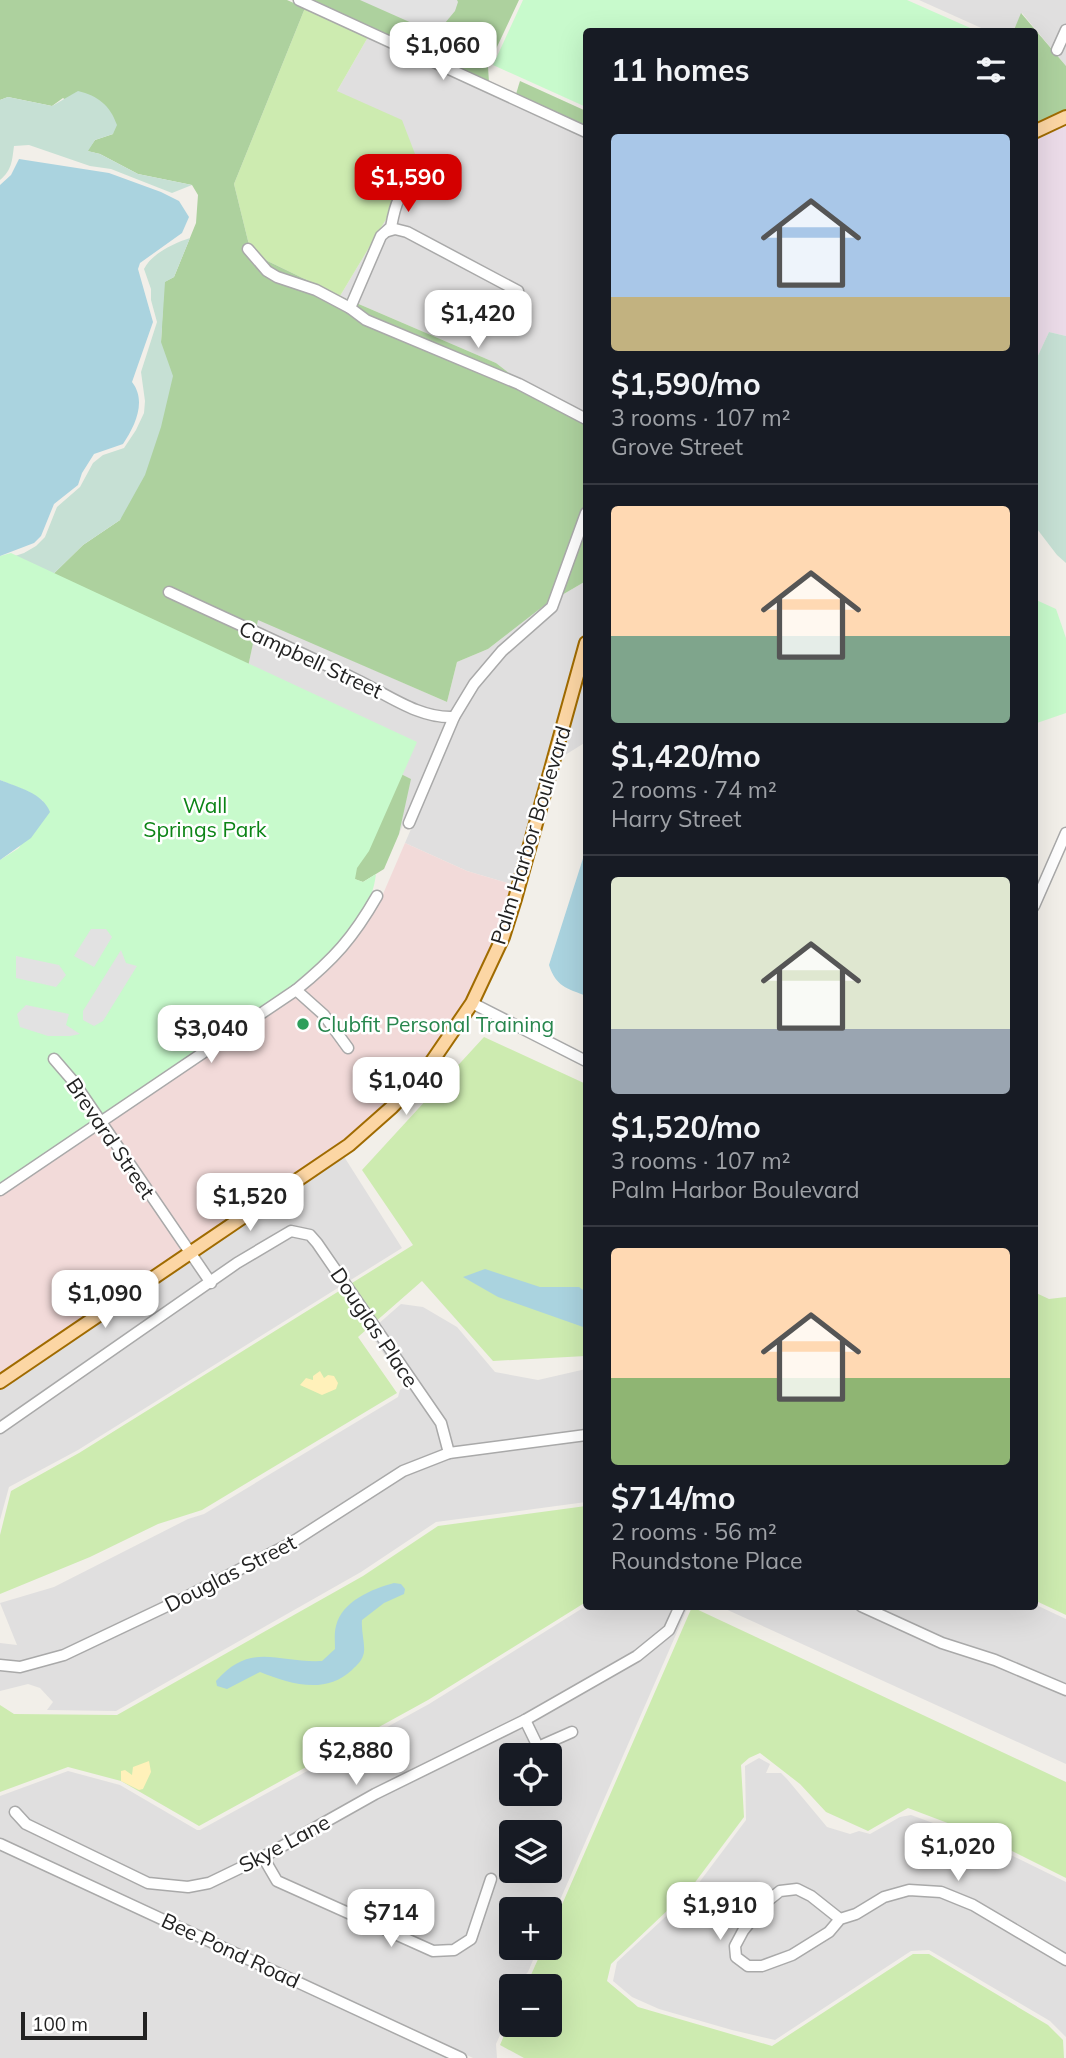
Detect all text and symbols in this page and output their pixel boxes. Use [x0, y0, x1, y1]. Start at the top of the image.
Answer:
pin: $1,060 [386, 22, 500, 82]
text: $1,060 [406, 30, 480, 59]
text: 11 homes [611, 51, 750, 89]
icon: filters [972, 51, 1010, 89]
pin: $1,590 [351, 154, 465, 214]
text: $1,590 [371, 162, 445, 191]
icon: home [748, 180, 874, 306]
pin: $1,420 [421, 290, 535, 350]
text: $1,420 [441, 298, 515, 327]
text: $1,590/mo [611, 365, 761, 403]
text: 3 rooms · 107 m² [611, 403, 791, 432]
text: Grove Street [611, 432, 743, 461]
icon: home [748, 552, 874, 678]
street label: Campbell Street [235, 614, 387, 704]
street label: Palm Harbor Boulevard [484, 723, 576, 947]
text: $1,420/mo [611, 737, 761, 775]
text: 2 rooms · 74 m² [611, 775, 777, 804]
park label: Wall Springs Park [143, 792, 267, 842]
text: Harry Street [611, 804, 742, 833]
icon: home [748, 923, 874, 1049]
pin: $3,040 [154, 1006, 268, 1065]
place label: Clubfit Personal Training [317, 1011, 554, 1037]
text: $3,040 [174, 1013, 248, 1042]
marker: Clubfit Personal Training [295, 1016, 311, 1032]
pin: $1,040 [349, 1058, 463, 1117]
text: $1,040 [369, 1065, 443, 1094]
street label: Brevard Street [61, 1073, 161, 1203]
text: $1,520/mo [611, 1108, 761, 1146]
text: 3 rooms · 107 m² [611, 1146, 791, 1175]
pin: $1,520 [193, 1174, 307, 1233]
text: Palm Harbor Boulevard [611, 1175, 860, 1204]
text: $1,520 [213, 1181, 287, 1210]
street label: Douglas Place [325, 1262, 425, 1392]
pin: $1,090 [48, 1270, 162, 1330]
text: $1,090 [68, 1278, 142, 1307]
icon: home [748, 1294, 874, 1420]
text: $714/mo [611, 1479, 735, 1517]
text: 2 rooms · 56 m² [611, 1517, 777, 1546]
street label: Douglas Street [160, 1529, 300, 1617]
text: Roundstone Place [611, 1546, 803, 1575]
pin: $2,880 [299, 1728, 413, 1787]
text: $2,880 [319, 1735, 393, 1764]
map controls [499, 1743, 562, 2037]
button: locate [499, 1743, 562, 1806]
street label: Skye Lane [234, 1808, 334, 1878]
button: layers [499, 1820, 562, 1883]
pin: $1,020 [901, 1824, 1015, 1883]
text: $1,020 [921, 1831, 995, 1860]
pin: $1,910 [663, 1882, 777, 1942]
pin: $714 [350, 1890, 432, 1949]
text: $1,910 [683, 1890, 757, 1919]
text: $714 [363, 1897, 419, 1926]
button: + [499, 1897, 562, 1960]
street label: Bee Pond Road [158, 1907, 304, 1993]
button: − [499, 1974, 562, 2037]
scale bar [21, 2009, 147, 2041]
text: 100 m [32, 2012, 88, 2036]

